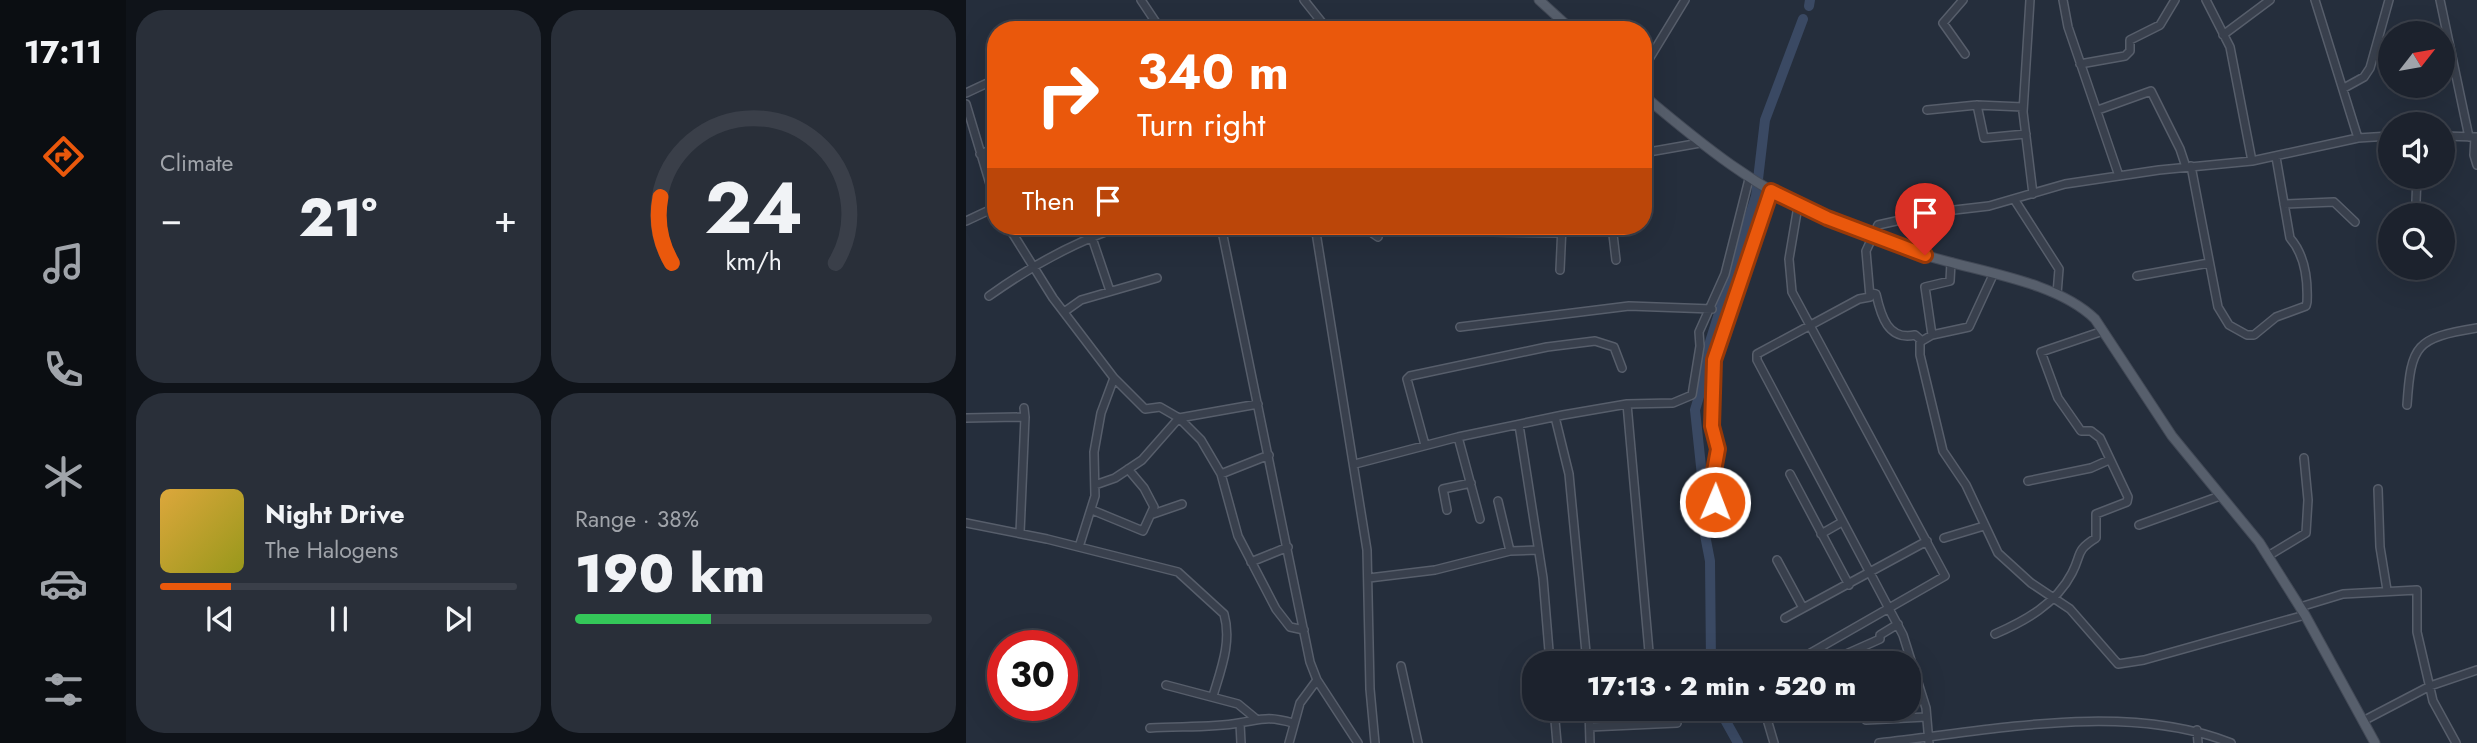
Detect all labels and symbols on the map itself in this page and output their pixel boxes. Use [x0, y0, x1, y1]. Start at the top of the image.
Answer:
north arrow [2378, 21, 2455, 98]
pin [1895, 183, 1955, 255]
position arrow [1678, 465, 1752, 539]
speed limit sign: 30 [987, 630, 1078, 721]

